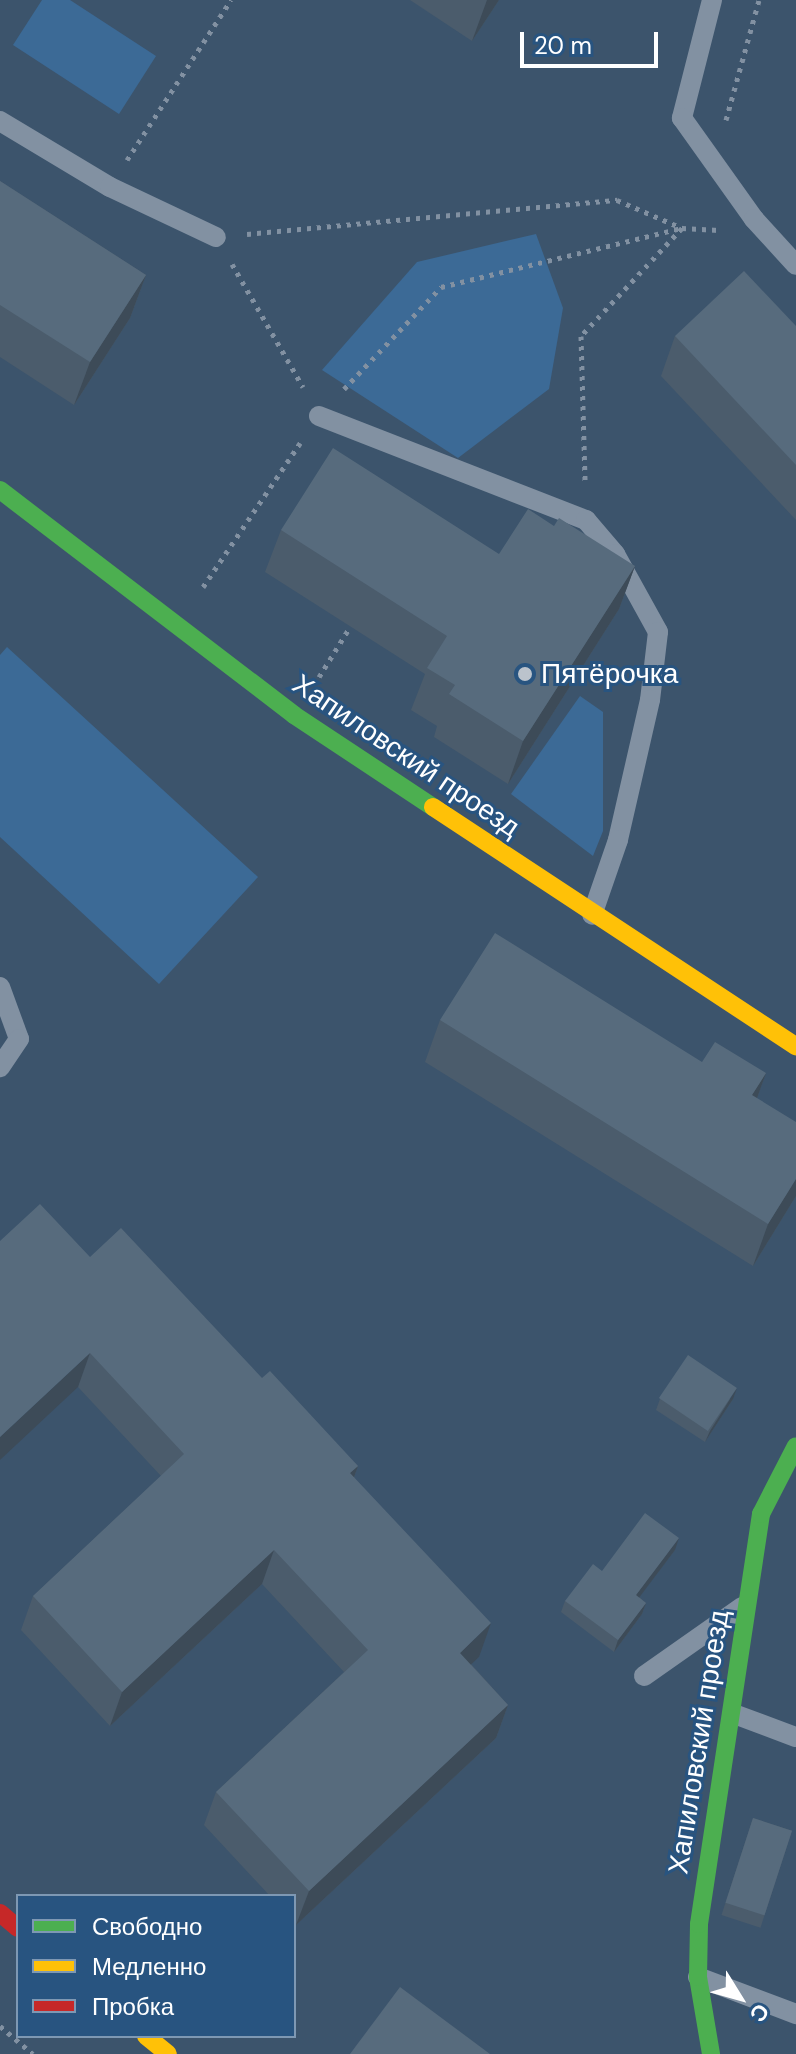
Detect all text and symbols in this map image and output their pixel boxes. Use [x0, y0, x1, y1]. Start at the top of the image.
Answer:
scale bar [524, 16, 662, 66]
text: 20 m [534, 30, 592, 61]
place label: Пятёрочка [541, 657, 678, 691]
marker: Пятёрочка [516, 665, 534, 683]
street label: Хапиловский проезд [286, 668, 526, 844]
street label: Хапиловский проезд [662, 1608, 736, 1876]
legend [16, 1894, 296, 2038]
text: Свободно [92, 1911, 202, 1942]
text: Медленно [92, 1951, 206, 1982]
north arrow [700, 1958, 780, 2038]
text: Пробка [92, 1991, 174, 2022]
text: С [743, 1998, 776, 2028]

